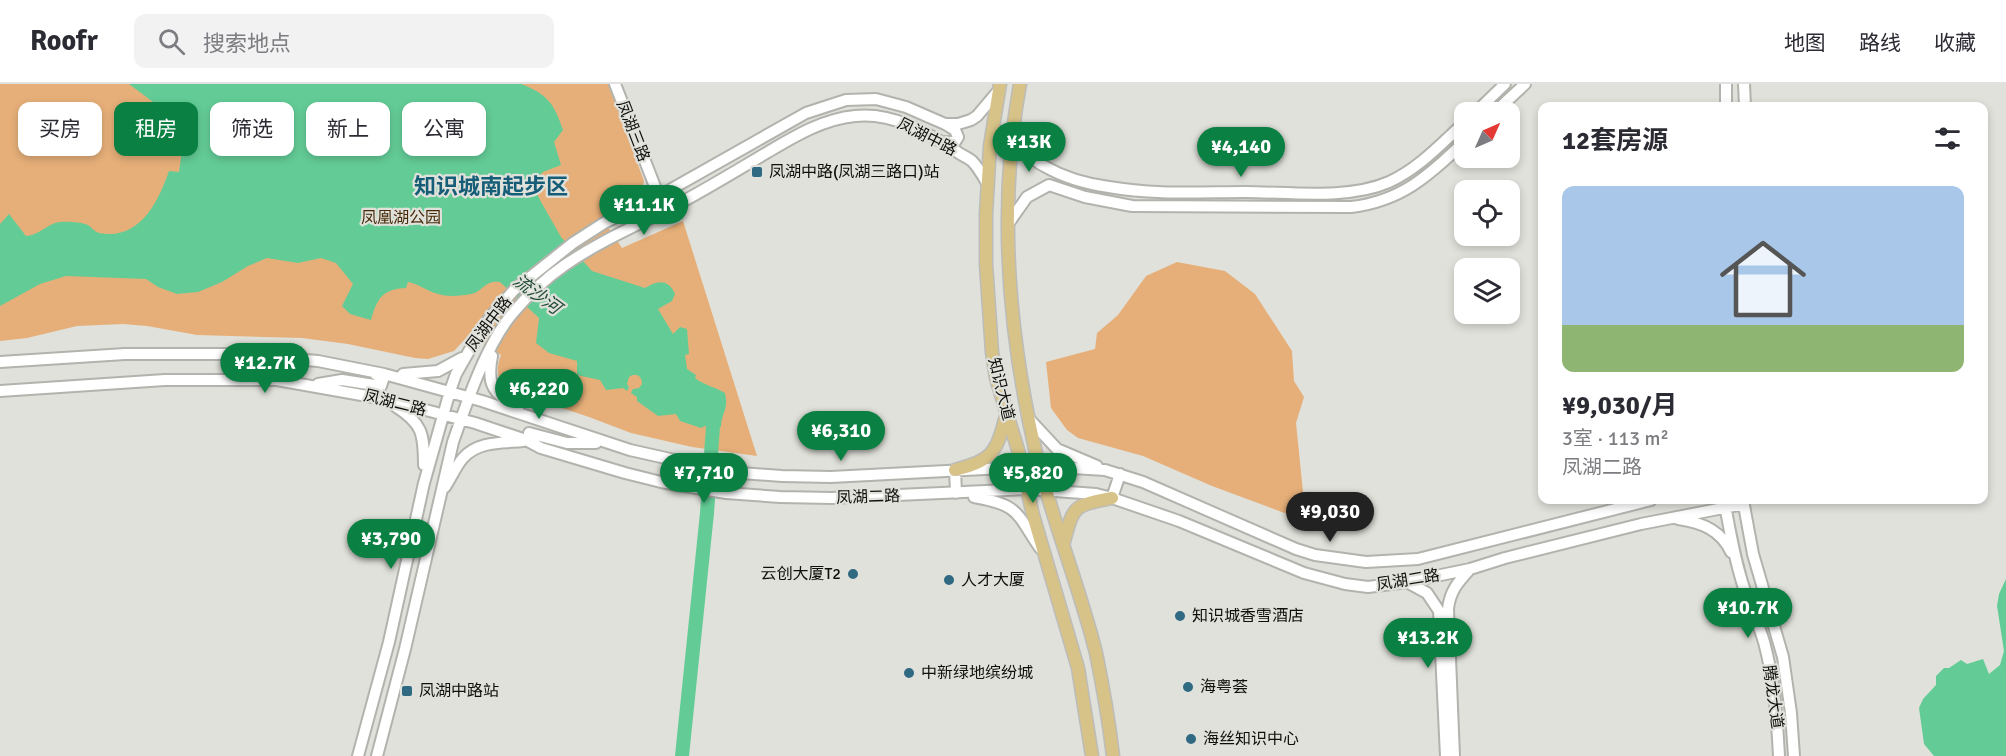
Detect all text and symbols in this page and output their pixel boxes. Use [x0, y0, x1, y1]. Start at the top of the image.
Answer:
search box [134, 14, 554, 68]
text: Roofr [30, 24, 98, 58]
icon: search [155, 25, 188, 58]
text: 搜索地点 [203, 30, 291, 57]
text: 地图 [1784, 30, 1826, 56]
text: 路线 [1859, 30, 1901, 56]
text: 收藏 [1934, 30, 1976, 56]
street label: 凤湖三路 [612, 98, 654, 164]
chip: 买房 [18, 102, 102, 156]
chip: 租房 [114, 102, 198, 156]
chip: 筛选 [210, 102, 294, 156]
chip: 新上 [306, 102, 390, 156]
chip: 公寓 [402, 102, 486, 156]
north arrow [1454, 102, 1520, 168]
map controls [1454, 102, 1520, 324]
street label: 凤湖中路 [894, 114, 960, 160]
pin: ¥13K [993, 122, 1065, 173]
icon: filters [1931, 122, 1964, 155]
text: 12套房源 [1562, 125, 1668, 157]
pin: ¥4,140 [1192, 127, 1290, 178]
text: ¥13K [1007, 129, 1051, 154]
text: ¥4,140 [1211, 134, 1271, 159]
place label: 凤湖中路(凤湖三路口)站 [769, 162, 940, 182]
marker: 凤湖中路(凤湖三路口)站 [750, 165, 764, 179]
district label: 知识城南起步区 [414, 173, 568, 200]
button: locate [1454, 180, 1520, 246]
pin: ¥11.1K [595, 185, 693, 236]
text: ¥11.1K [613, 192, 675, 217]
park label: 凤凰湖公园 [361, 208, 441, 228]
icon: home [1709, 225, 1817, 333]
button: layers [1454, 258, 1520, 324]
water label: 流沙河 [509, 269, 568, 321]
street label: 凤湖中路 [462, 292, 516, 356]
pin: ¥12.7K [216, 343, 314, 394]
text: ¥12.7K [234, 350, 296, 375]
street label: 知识大道 [984, 356, 1018, 422]
pin: ¥6,220 [490, 369, 588, 420]
text: ¥6,220 [509, 376, 569, 401]
street label: 凤湖二路 [362, 386, 428, 420]
text: ¥9,030/月 [1562, 390, 1678, 422]
pin: ¥6,310 [792, 411, 890, 462]
text: ¥6,310 [811, 418, 871, 443]
text: 3室 · 113 m² [1562, 426, 1669, 451]
pin: ¥7,710 [655, 453, 753, 504]
pin: ¥5,820 [984, 453, 1082, 504]
text: 凤湖二路 [1562, 455, 1642, 480]
text: ¥7,710 [674, 460, 734, 485]
text: ¥5,820 [1003, 460, 1063, 485]
street label: 凤湖二路 [836, 486, 900, 508]
pin: ¥9,030 [1281, 492, 1379, 543]
text: ¥9,030 [1300, 499, 1360, 524]
pin: ¥3,790 [342, 519, 440, 570]
text: ¥3,790 [361, 526, 421, 551]
place label: 云创大厦T2 [760, 564, 841, 584]
street label: 凤湖二路 [1375, 565, 1441, 595]
marker: 云创大厦T2 [846, 567, 860, 581]
place label: 人才大厦 [961, 570, 1025, 590]
marker: 人才大厦 [942, 573, 956, 587]
pin: ¥10.7K [1699, 588, 1797, 639]
text: ¥10.7K [1717, 595, 1779, 620]
place label: 知识城香雪酒店 [1192, 606, 1304, 626]
marker: 知识城香雪酒店 [1173, 609, 1187, 623]
pin: ¥13.2K [1379, 618, 1477, 669]
text: ¥13.2K [1397, 625, 1459, 650]
place label: 中新绿地缤纷城 [921, 663, 1033, 683]
street label: 腾龙大道 [1759, 664, 1787, 730]
marker: 中新绿地缤纷城 [902, 666, 916, 680]
place label: 海粤荟 [1200, 677, 1248, 697]
marker: 海粤荟 [1181, 680, 1195, 694]
place label: 凤湖中路站 [419, 681, 499, 701]
marker: 凤湖中路站 [400, 684, 414, 698]
place label: 海丝知识中心 [1203, 729, 1299, 749]
marker: 海丝知识中心 [1184, 732, 1198, 746]

